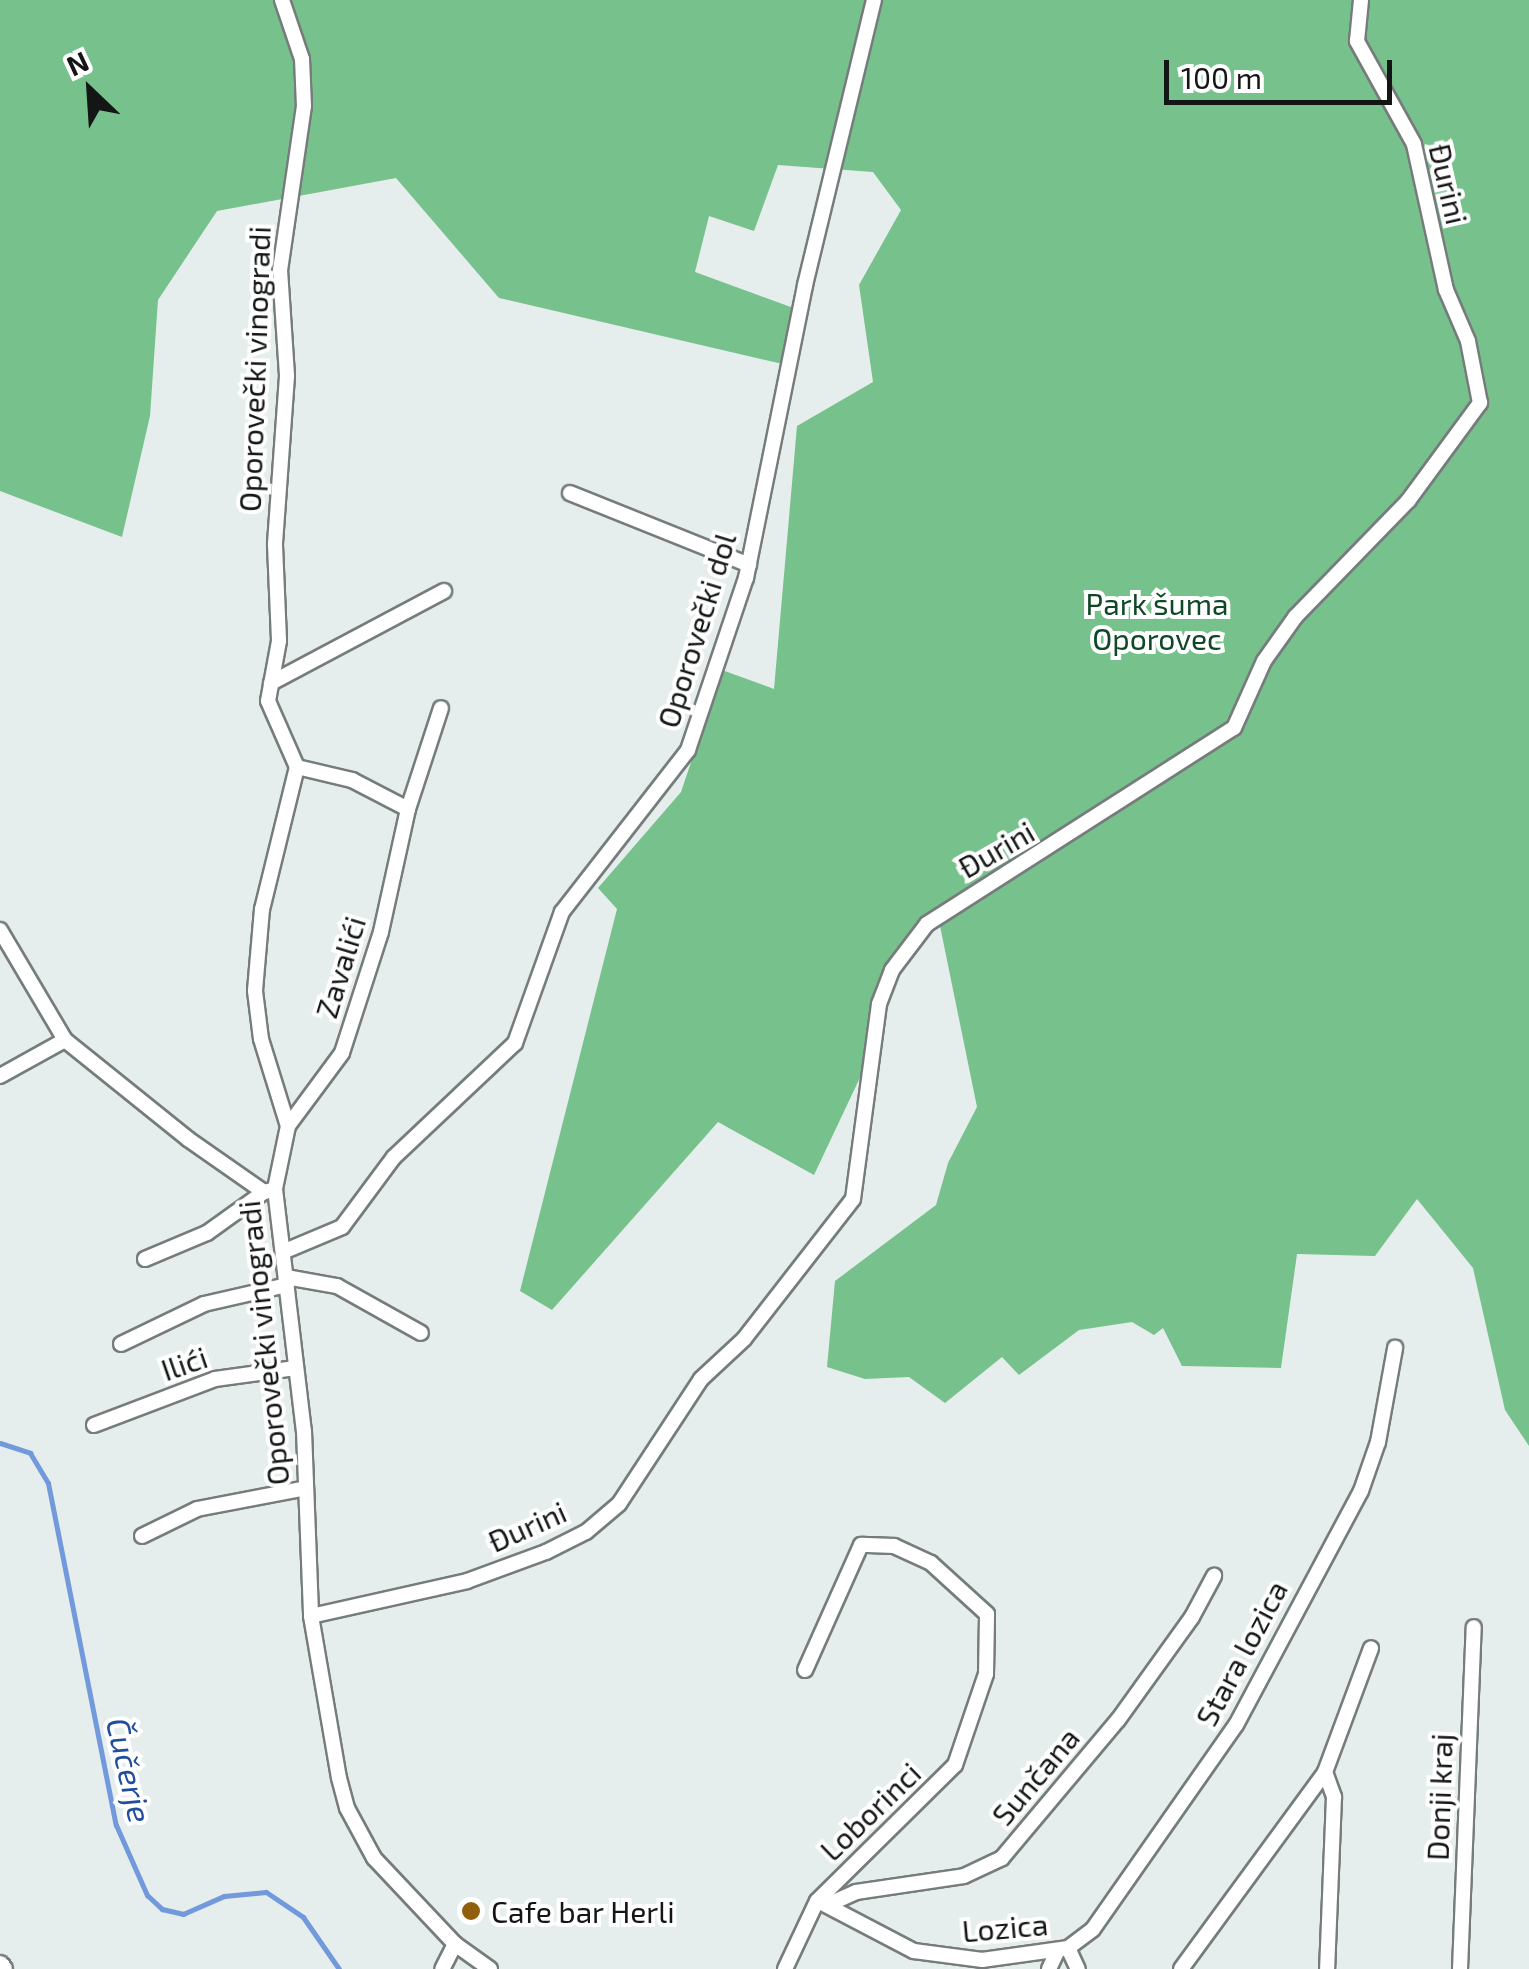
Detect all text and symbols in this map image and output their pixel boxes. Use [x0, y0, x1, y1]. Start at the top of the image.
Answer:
north arrow [40, 40, 140, 140]
scale bar [1169, 40, 1396, 102]
text: N [61, 43, 94, 82]
text: 100 m [1181, 59, 1262, 95]
street label: Đurini [1422, 140, 1476, 228]
street label: Oporovečki vinogradi [231, 225, 277, 513]
street label: Oporovečki dol [649, 528, 743, 732]
park label: Park šuma Oporovec [1085, 585, 1229, 656]
street label: Đurini [952, 813, 1040, 885]
street label: Zavalići [308, 912, 372, 1022]
street label: Oporovečki vinogradi [230, 1199, 296, 1487]
street label: Ilići [156, 1338, 212, 1388]
street label: Đurini [482, 1493, 572, 1559]
street label: Stara lozica [1188, 1574, 1294, 1732]
water label: Čučerje [99, 1714, 161, 1826]
street label: Sunčana [984, 1720, 1086, 1832]
street label: Donji kraj [1419, 1733, 1459, 1861]
street label: Loborinci [812, 1754, 928, 1868]
place label: Cafe bar Herli [491, 1893, 675, 1929]
marker: Cafe bar Herli [460, 1900, 482, 1922]
street label: Lozica [960, 1905, 1050, 1949]

